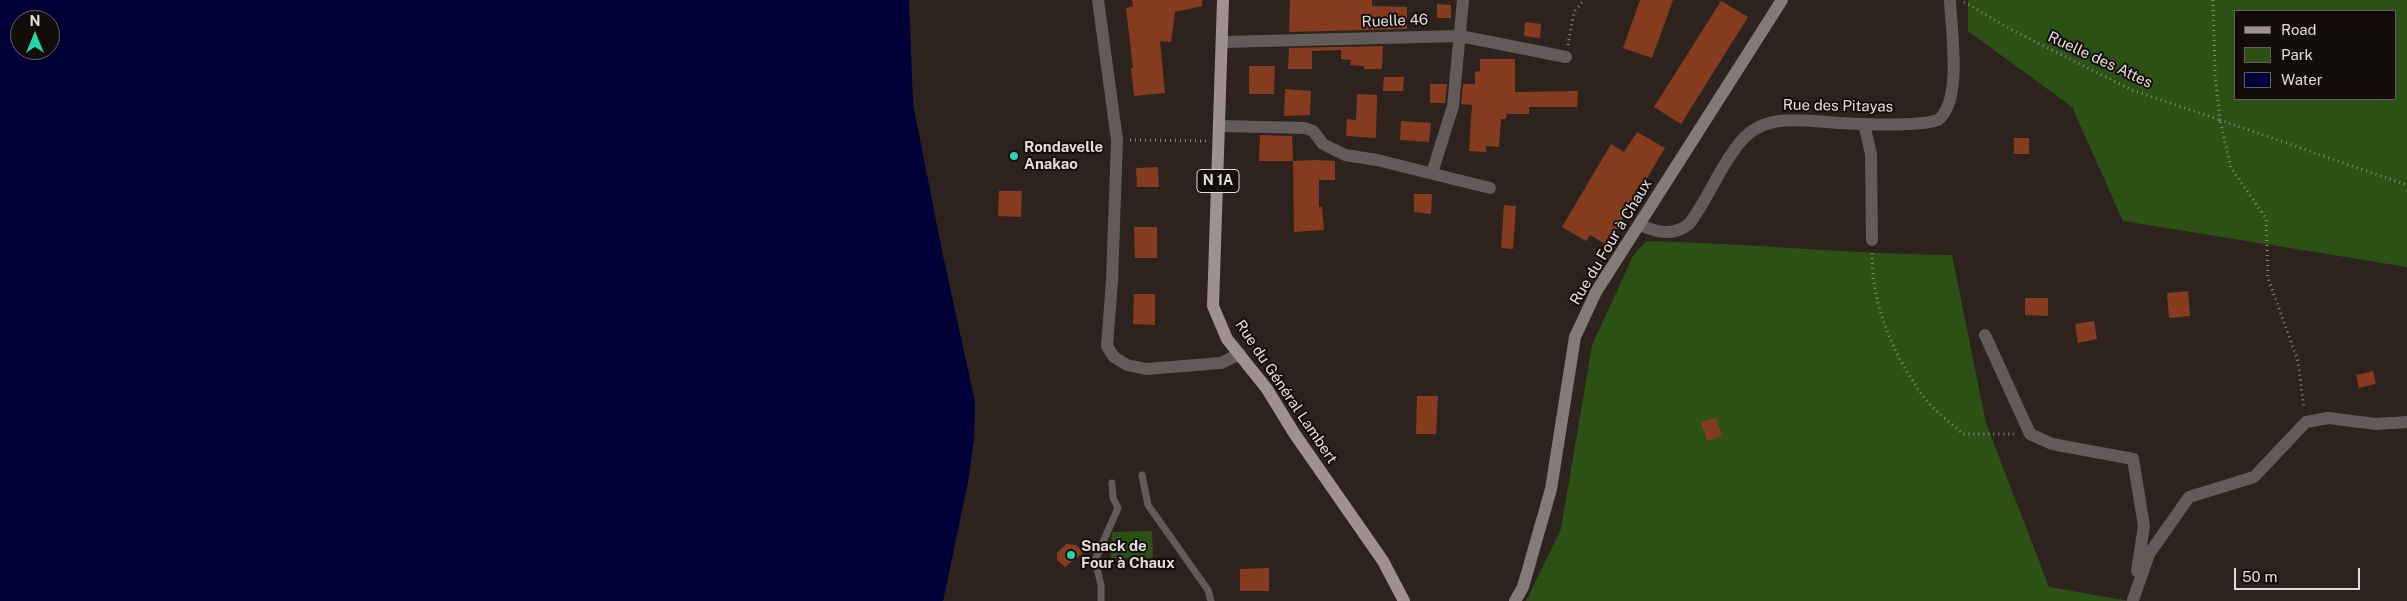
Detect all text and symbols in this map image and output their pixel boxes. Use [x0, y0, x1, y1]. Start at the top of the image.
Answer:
north arrow [10, 10, 60, 60]
legend [2234, 10, 2397, 100]
street label: Ruelle 46 [1361, 11, 1429, 31]
text: N [30, 13, 40, 29]
text: Road [2281, 21, 2317, 38]
street label: Ruelle des Attes [2045, 28, 2155, 92]
text: Park [2281, 46, 2313, 63]
text: Water [2281, 71, 2323, 88]
street label: Rue des Pitayas [1783, 96, 1893, 116]
place label: Rondavelle Anakao [1024, 138, 1103, 173]
marker: Rondavelle Anakao [1008, 150, 1020, 162]
road number: N 1A [1197, 170, 1239, 192]
street label: Rue du Four à Chaux [1566, 176, 1656, 308]
street label: Rue du Général Lambert [1231, 317, 1341, 467]
place label: Snack de Four à Chaux [1081, 537, 1175, 572]
marker: Snack de Four à Chaux [1065, 549, 1077, 561]
scale bar [2237, 558, 2363, 590]
text: 50 m [2242, 568, 2277, 585]

